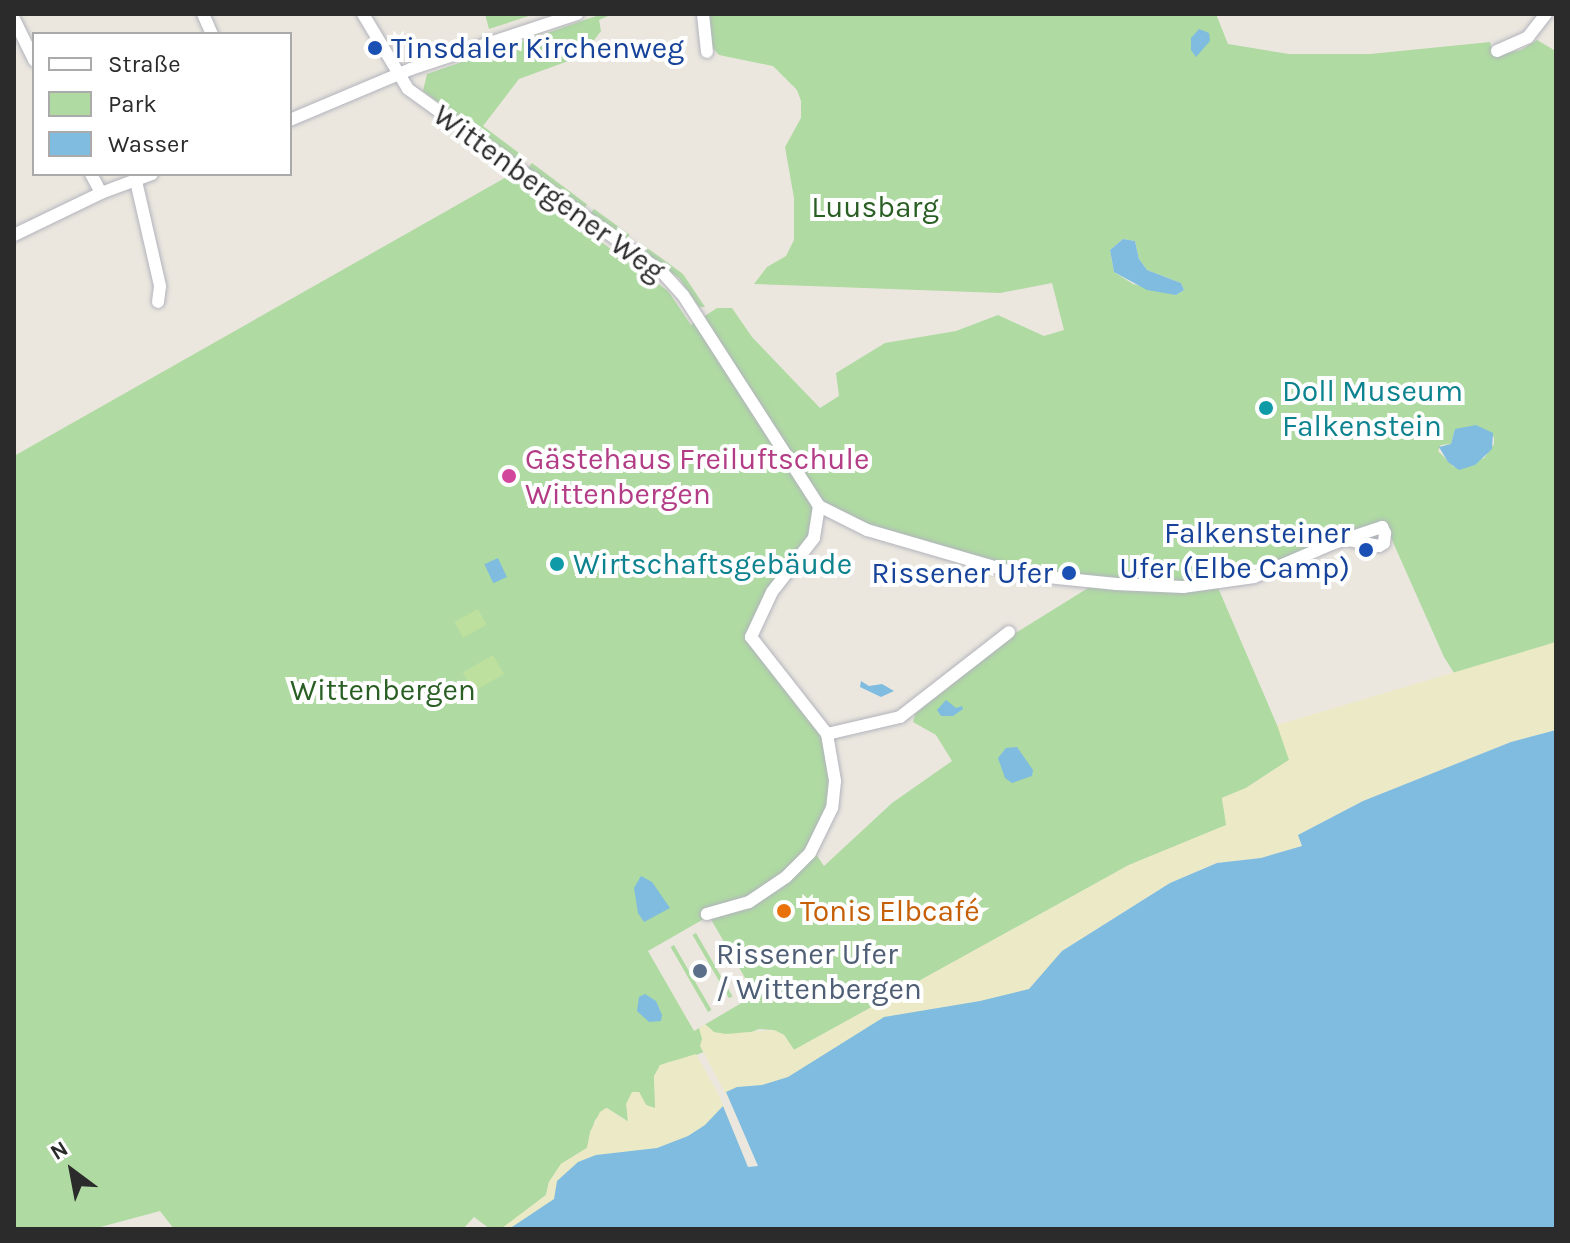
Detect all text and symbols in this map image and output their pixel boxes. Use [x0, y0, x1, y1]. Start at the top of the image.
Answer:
place label: Tinsdaler Kirchenweg [391, 30, 684, 66]
legend [32, 32, 292, 176]
marker: Tinsdaler Kirchenweg [366, 39, 384, 57]
text: Straße [108, 50, 180, 78]
text: Park [108, 90, 157, 118]
street label: Wittenbergener Weg [426, 97, 672, 289]
text: Wasser [108, 130, 188, 158]
park label: Luusbarg [811, 189, 939, 225]
place label: Doll Museum Falkenstein [1282, 373, 1463, 444]
marker: Doll Museum Falkenstein [1257, 399, 1275, 417]
place label: Gästehaus Freiluftschule Wittenbergen [525, 441, 869, 512]
marker: Gästehaus Freiluftschule Wittenbergen [500, 467, 518, 485]
place label: Falkensteiner Ufer (Elbe Camp) [1119, 515, 1350, 586]
marker: Falkensteiner Ufer (Elbe Camp) [1357, 541, 1375, 559]
place label: Wirtschaftsgebäude [573, 546, 852, 582]
marker: Wirtschaftsgebäude [548, 555, 566, 573]
place label: Rissener Ufer [871, 555, 1053, 591]
marker: Rissener Ufer [1060, 564, 1078, 582]
park label: Wittenbergen [290, 672, 476, 708]
place label: Tonis Elbcafé [800, 893, 980, 929]
marker: Tonis Elbcafé [775, 902, 793, 920]
place label: Rissener Ufer / Wittenbergen [716, 936, 922, 1006]
marker: Rissener Ufer / Wittenbergen [691, 962, 709, 980]
north arrow [32, 1131, 112, 1211]
text: N [46, 1135, 73, 1166]

